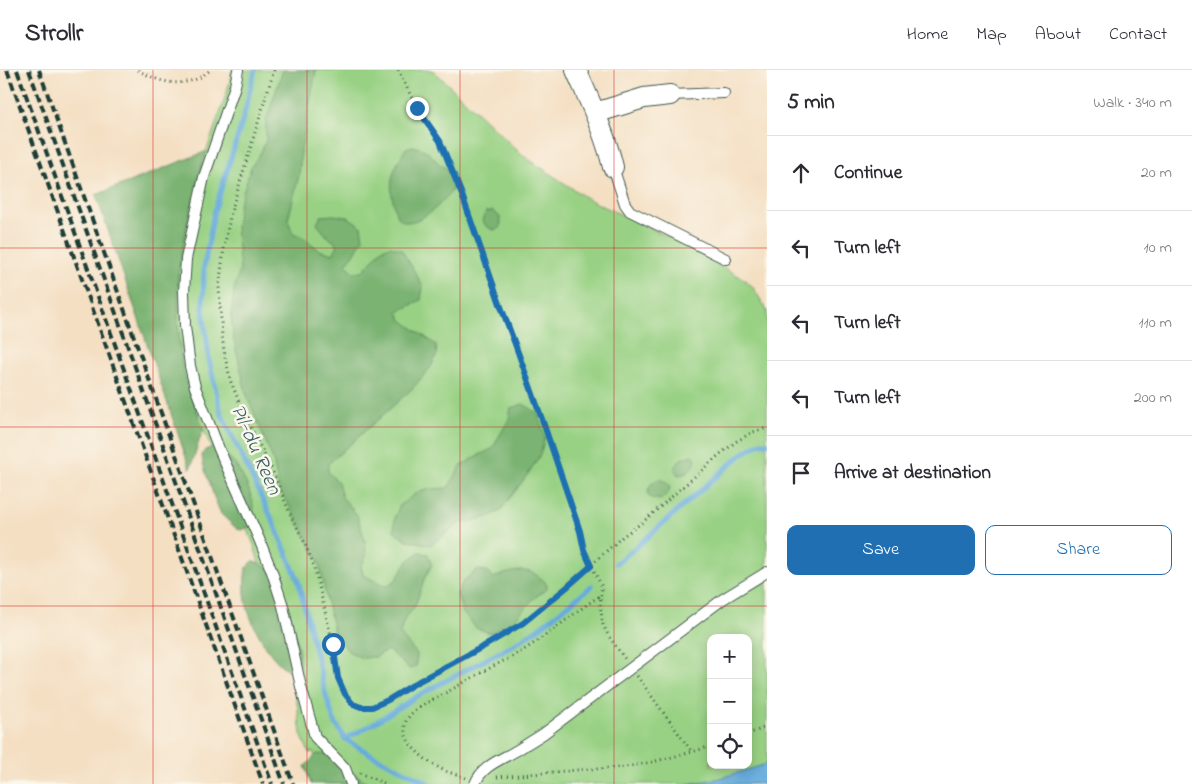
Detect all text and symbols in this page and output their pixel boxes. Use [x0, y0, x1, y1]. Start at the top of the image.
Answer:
text: Strollr [25, 17, 83, 52]
text: Home [907, 22, 948, 48]
text: Map [976, 22, 1007, 48]
text: About [1035, 22, 1081, 48]
text: Contact [1109, 22, 1167, 48]
text: 5 min [787, 88, 835, 118]
text: Walk · 340 m [1093, 91, 1172, 115]
route end [406, 97, 429, 120]
icon: ahead [787, 159, 815, 187]
text: Continue [834, 160, 902, 187]
text: 20 m [1141, 161, 1172, 185]
icon: left [787, 234, 815, 262]
text: Turn left [834, 235, 901, 262]
text: 10 m [1144, 236, 1172, 260]
icon: left [787, 309, 815, 337]
text: Turn left [834, 310, 901, 337]
text: 110 m [1138, 311, 1172, 335]
icon: left [787, 384, 815, 412]
text: Turn left [834, 385, 901, 412]
text: 200 m [1134, 386, 1172, 410]
water label: Pil-du Reen [222, 400, 289, 500]
icon: arrive [787, 459, 815, 487]
text: Arrive at destination [834, 460, 991, 487]
button: Save [787, 525, 975, 575]
button: Share [985, 525, 1172, 575]
route start [322, 633, 345, 656]
map controls [707, 634, 752, 769]
button: + [707, 634, 752, 679]
button: − [707, 679, 752, 724]
button: locate [707, 724, 752, 769]

